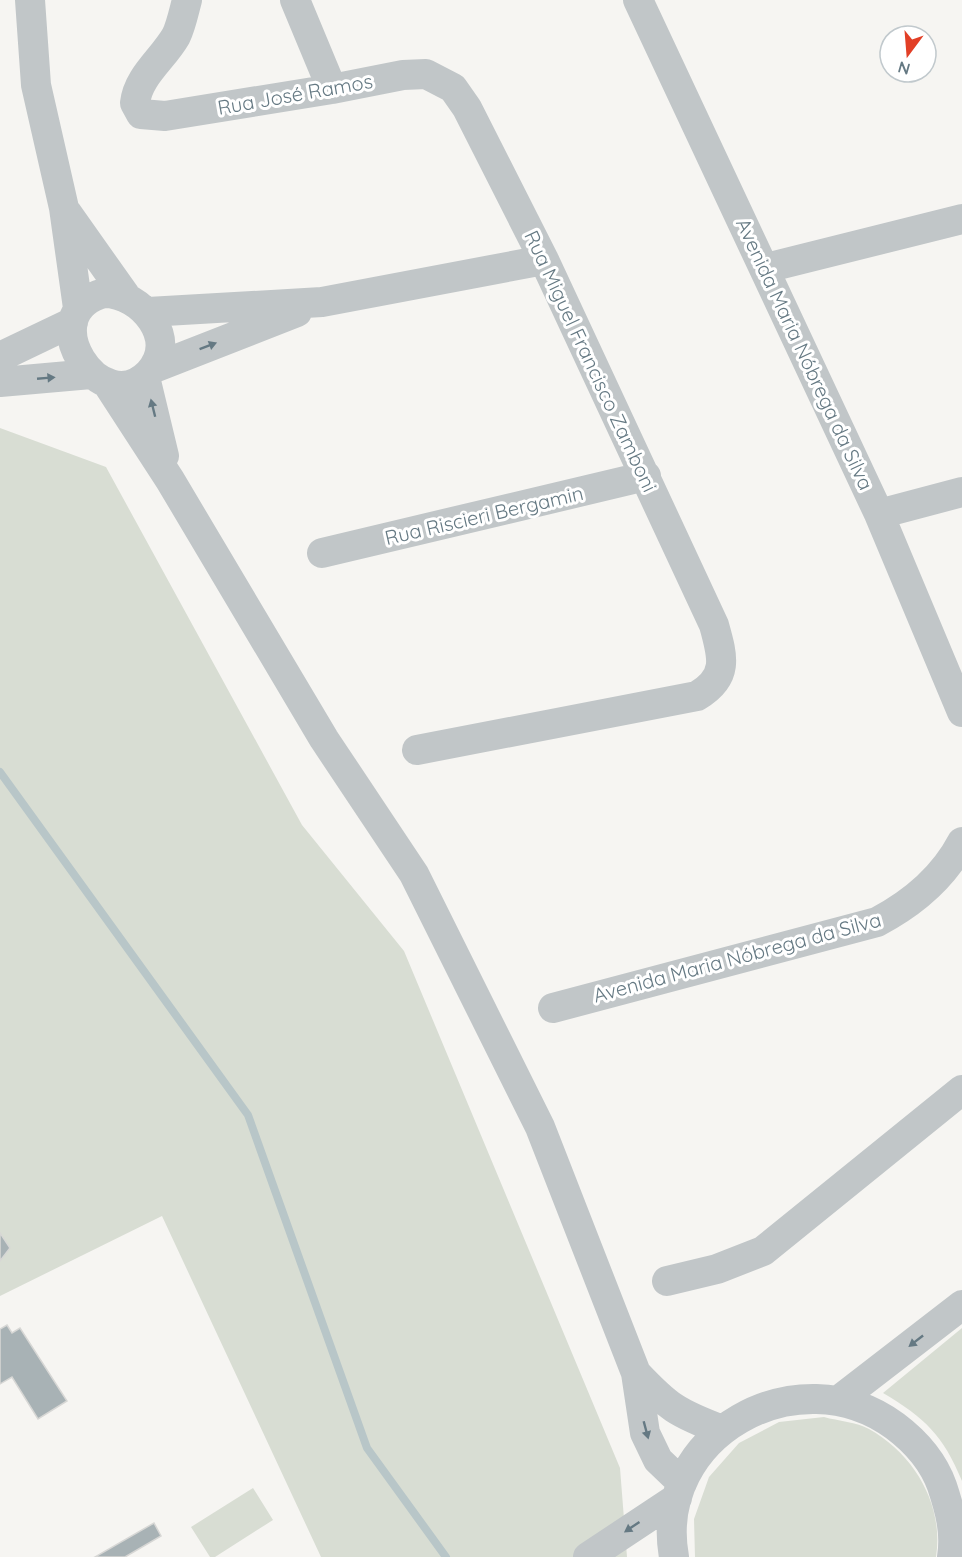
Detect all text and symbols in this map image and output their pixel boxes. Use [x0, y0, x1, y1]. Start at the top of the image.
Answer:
north arrow [878, 24, 938, 84]
text: N [895, 57, 912, 80]
street label: Rua José Ramos [215, 68, 375, 120]
street label: Avenida Maria Nóbrega da Silva [731, 214, 879, 494]
street label: Rua Miguel Francisco Zamboni [519, 226, 663, 496]
one-way arrow [200, 341, 218, 351]
one-way arrow [36, 373, 55, 383]
one-way arrow [147, 399, 157, 417]
street label: Rua Riscieri Bergamin [382, 480, 586, 550]
street label: Avenida Maria Nóbrega da Silva [590, 906, 884, 1008]
one-way arrow [908, 1334, 924, 1347]
one-way arrow [641, 1421, 651, 1439]
one-way arrow [624, 1521, 640, 1532]

